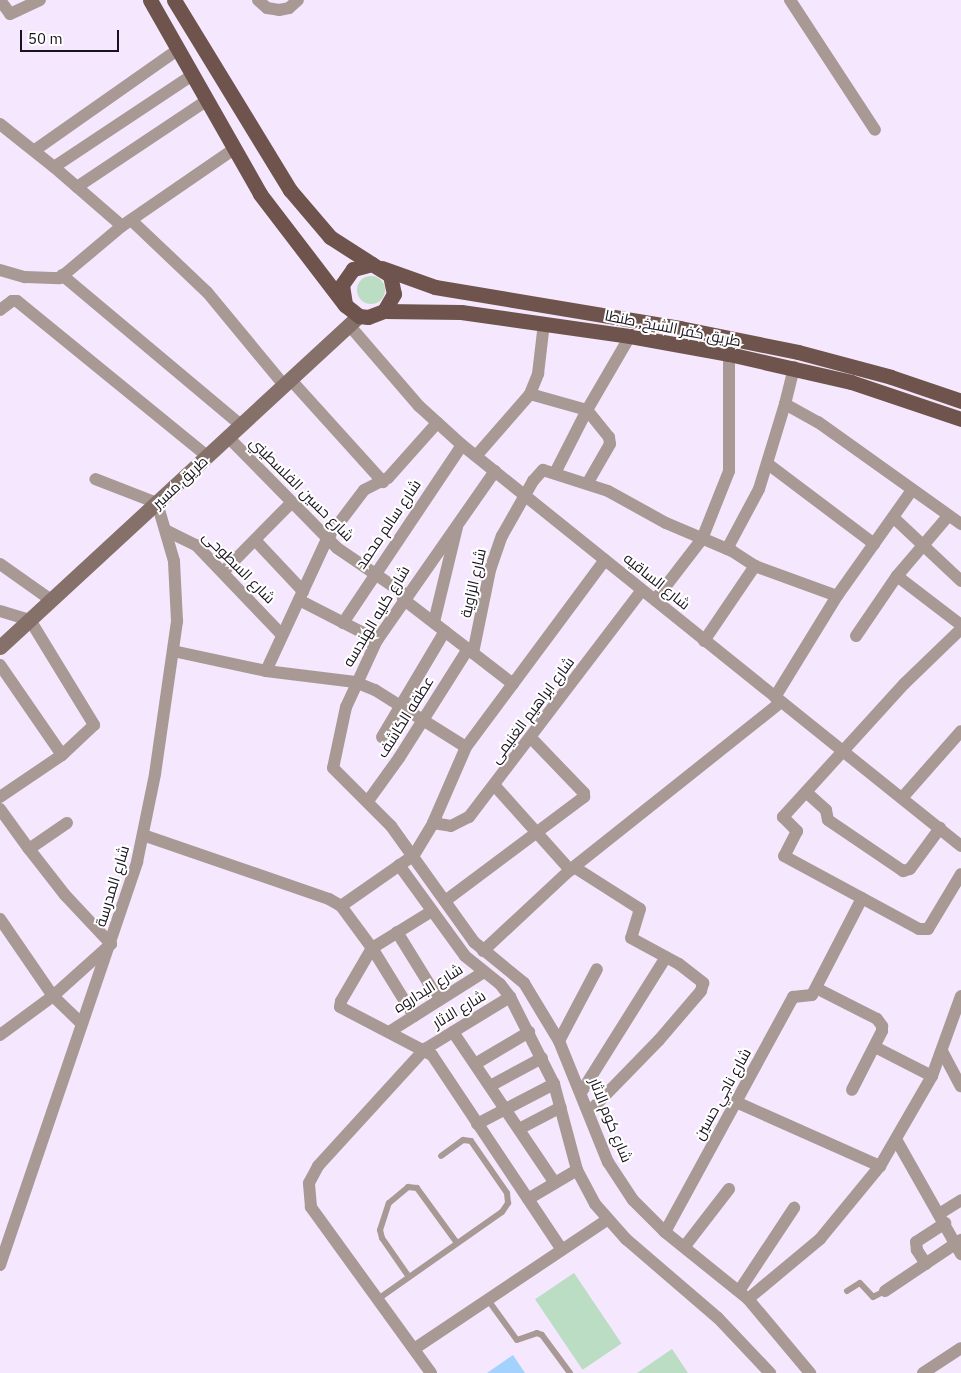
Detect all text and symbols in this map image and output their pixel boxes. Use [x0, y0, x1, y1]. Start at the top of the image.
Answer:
scale bar [22, 20, 121, 52]
text: 50 m [28, 29, 63, 48]
street label: طريق كفر الشيخ, طنطا [603, 306, 743, 350]
street label: شارع حسين الفلسطيني [246, 433, 358, 545]
street label: طريق مسير [149, 452, 211, 512]
street label: شارع سالم محمد [352, 476, 424, 572]
street label: شارع السطوحى [199, 527, 279, 607]
street label: شارع الزاوية [456, 547, 490, 619]
street label: شارع الساقيه [620, 549, 694, 613]
street label: شارع كليه الهندسه [339, 562, 413, 670]
street label: شارع ابراهيم الغنيمى [486, 653, 578, 767]
street label: عطفه الكاشف [373, 673, 437, 761]
street label: شارع المدرسة [91, 843, 133, 929]
street label: شارع البداروه [390, 960, 466, 1016]
street label: شارع الاثار [429, 986, 489, 1032]
street label: شارع ناجي حسين [689, 1045, 755, 1143]
street label: شارع كوم الاثار [586, 1075, 636, 1165]

